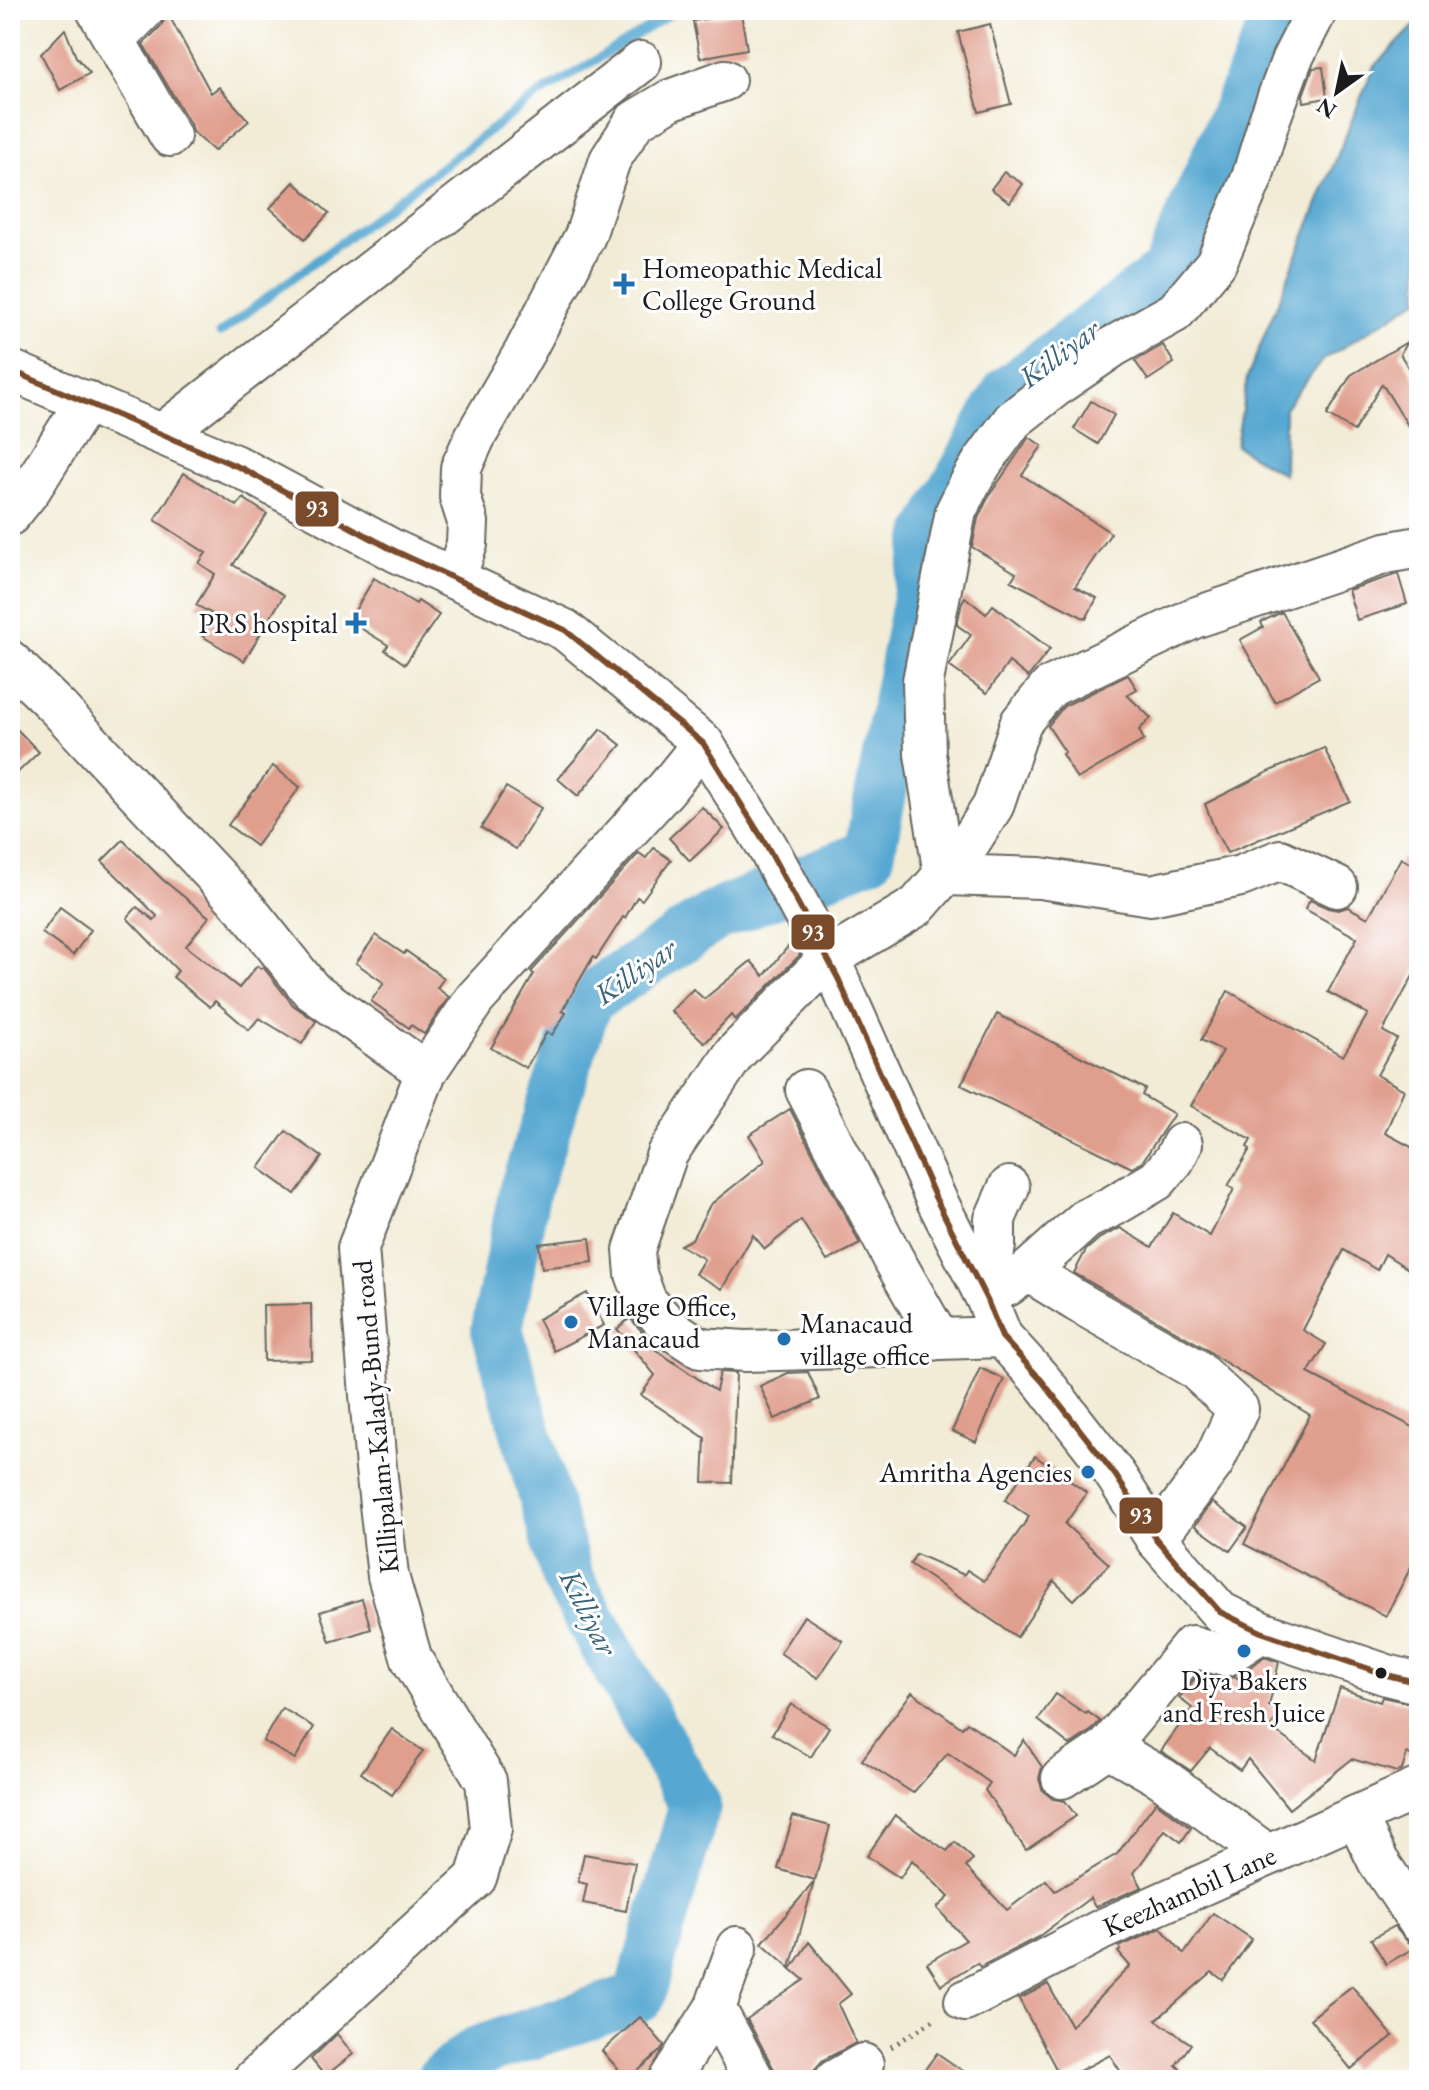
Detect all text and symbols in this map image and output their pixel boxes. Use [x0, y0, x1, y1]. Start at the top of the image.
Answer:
north arrow [1297, 52, 1377, 132]
text: N [1311, 91, 1342, 125]
place label: Homeopathic Medical College Ground [642, 250, 883, 318]
marker: Homeopathic Medical College Ground [613, 273, 635, 295]
water label: Killiyar [1010, 309, 1109, 397]
line badge: 93 [294, 490, 340, 528]
text: 93 [305, 494, 329, 523]
place label: PRS hospital [199, 605, 338, 641]
marker: PRS hospital [345, 612, 367, 634]
line badge: 93 [790, 913, 836, 951]
text: 93 [801, 918, 825, 947]
water label: Killiyar [586, 928, 685, 1014]
street label: Killipalam-Kalady-Bund road [343, 1258, 407, 1575]
place label: Village Office, Manacaud [587, 1288, 737, 1356]
place label: Manacaud village office [800, 1305, 930, 1373]
marker: Village Office, Manacaud [562, 1313, 580, 1331]
marker: Manacaud village office [775, 1330, 793, 1348]
place label: Amritha Agencies [878, 1454, 1072, 1490]
marker: Amritha Agencies [1079, 1463, 1097, 1481]
line badge: 93 [1118, 1496, 1164, 1535]
text: 93 [1129, 1501, 1153, 1530]
water label: Killiyar [550, 1561, 628, 1663]
marker: Diya Bakers and Fresh Juice [1235, 1642, 1253, 1660]
place label: Diya Bakers and Fresh Juice [1163, 1662, 1325, 1730]
unlabelled marker [1373, 1665, 1389, 1681]
street label: Keezhambil Lane [1097, 1836, 1281, 1945]

